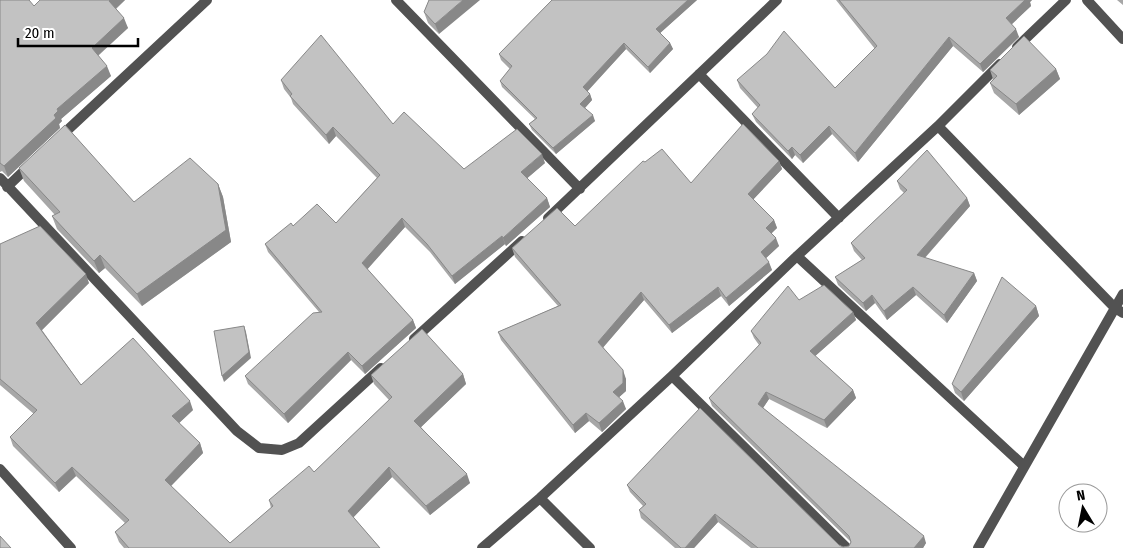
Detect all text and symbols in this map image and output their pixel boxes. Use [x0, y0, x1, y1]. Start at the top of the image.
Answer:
scale bar [18, 15, 138, 47]
text: 20 m [25, 24, 55, 42]
north arrow [1058, 483, 1108, 533]
text: N [1075, 487, 1086, 505]

